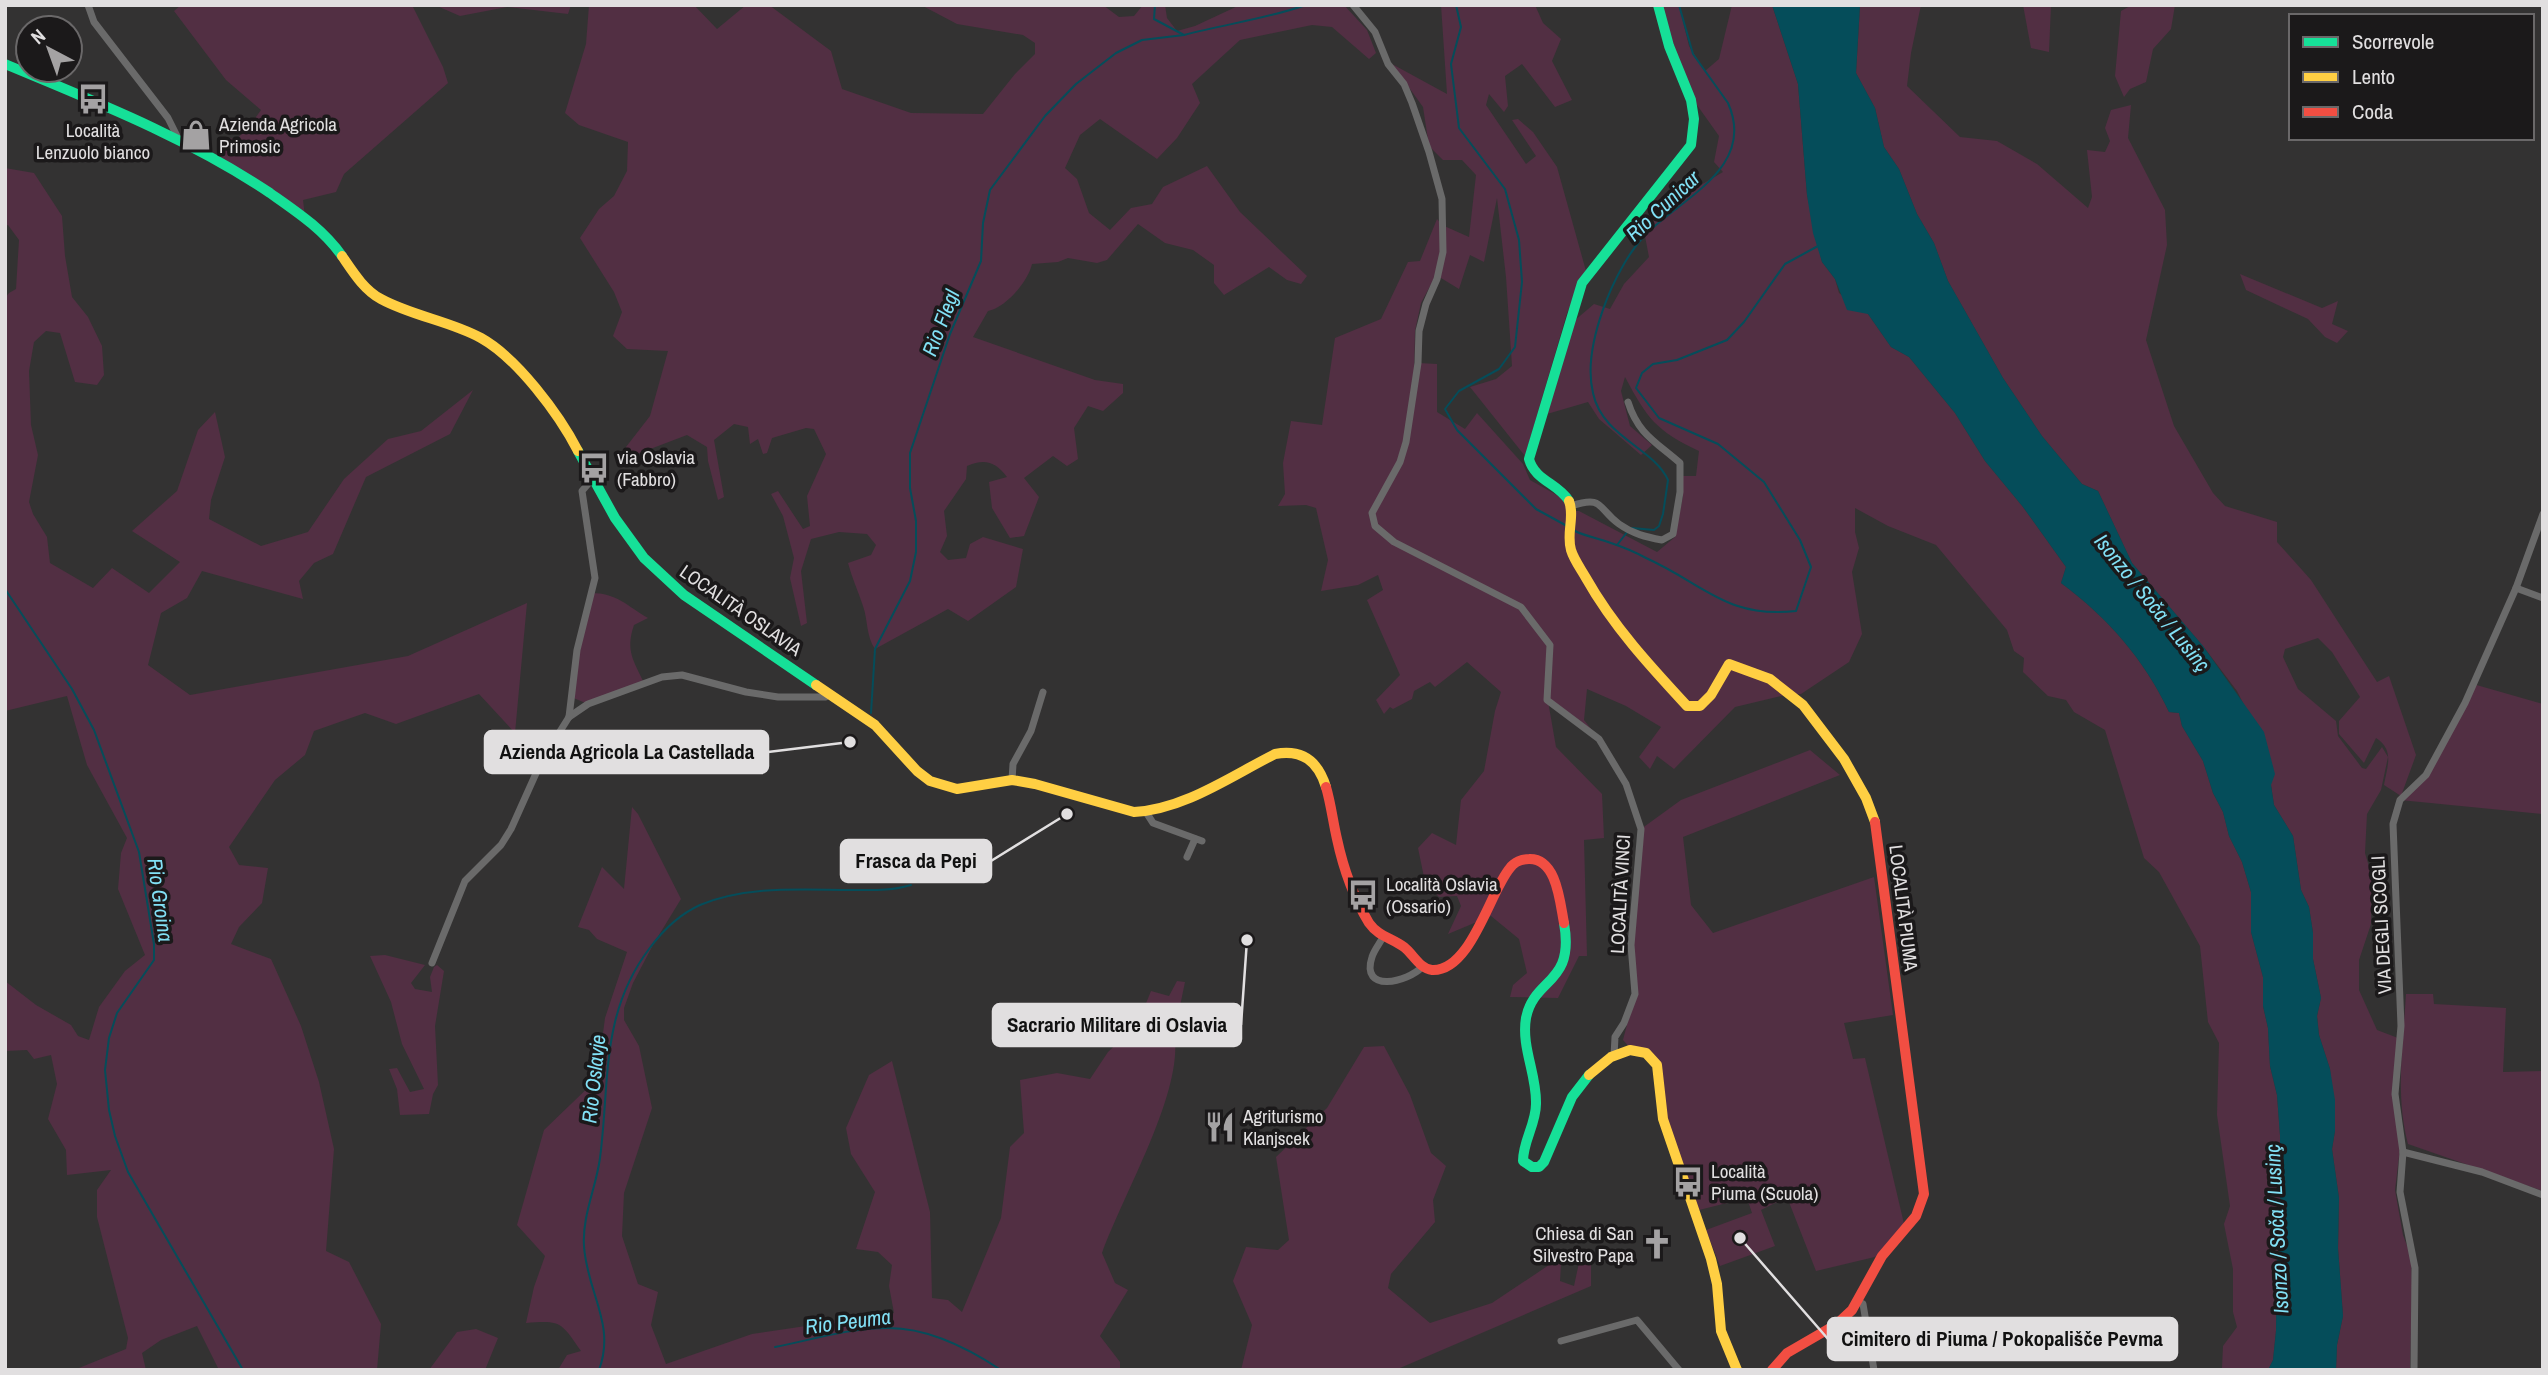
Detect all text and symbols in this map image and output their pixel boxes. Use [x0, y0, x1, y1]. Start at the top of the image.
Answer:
north arrow [14, 14, 84, 84]
legend [2289, 14, 2534, 140]
text: N [25, 23, 51, 50]
text: Scorrevole [2352, 27, 2434, 56]
text: Lento [2352, 62, 2395, 91]
bus stop icon: Località Lenzuolo bianco [76, 82, 110, 116]
text: Coda [2352, 97, 2394, 126]
place label: Azienda Agricola Primosic [218, 111, 337, 159]
place label: Località Lenzuolo bianco [36, 117, 150, 165]
shop icon: Azienda Agricola Primosic [179, 118, 213, 152]
water label: Rio Cunicar [1619, 163, 1707, 248]
water label: Rio Flegl [915, 284, 967, 360]
place label: via Oslavia (Fabbro) [617, 444, 695, 492]
bus stop icon: via Oslavia (Fabbro) [577, 451, 611, 485]
water label: Isonzo / Soča / Lusinç [2088, 528, 2217, 678]
street label: LOCALITÀ OSLAVIA [675, 558, 808, 662]
callout: Azienda Agricola La Castellada [485, 731, 768, 773]
text: Azienda Agricola La Castellada [500, 737, 755, 766]
street label: LOCALITÀ VINCI [1604, 834, 1636, 954]
callout: Frasca da Pepi [841, 840, 991, 882]
street label: LOCALITÀ PIUMA [1883, 843, 1925, 973]
text: Frasca da Pepi [855, 846, 977, 875]
street label: VIA DEGLI SCOGLI [2364, 855, 2398, 995]
water label: Rio Groina [140, 856, 181, 944]
place label: Località Oslavia (Ossario) [1386, 871, 1498, 919]
bus stop icon: Località Oslavia (Ossario) [1346, 878, 1380, 912]
callout: Sacrario Militare di Oslavia [993, 1004, 1241, 1046]
text: Sacrario Militare di Oslavia [1007, 1010, 1228, 1039]
water label: Rio Oslavje [574, 1033, 613, 1125]
place label: Agriturismo Klanjscek [1242, 1103, 1324, 1151]
restaurant icon: Agriturismo Klanjscek [1203, 1110, 1237, 1144]
water label: Isonzo / Soča / Lusinç [2258, 1143, 2295, 1314]
place label: Località Piuma (Scuola) [1711, 1158, 1818, 1206]
bus stop icon: Località Piuma (Scuola) [1671, 1165, 1705, 1199]
place label: Chiesa di San Silvestro Papa [1533, 1220, 1634, 1268]
church icon: Chiesa di San Silvestro Papa [1640, 1227, 1674, 1261]
water label: Rio Peuma [803, 1302, 892, 1341]
callout: Cimitero di Piuma / Pokopališče Pevma [1828, 1318, 2177, 1360]
text: Cimitero di Piuma / Pokopališče Pevma [1841, 1324, 2163, 1353]

